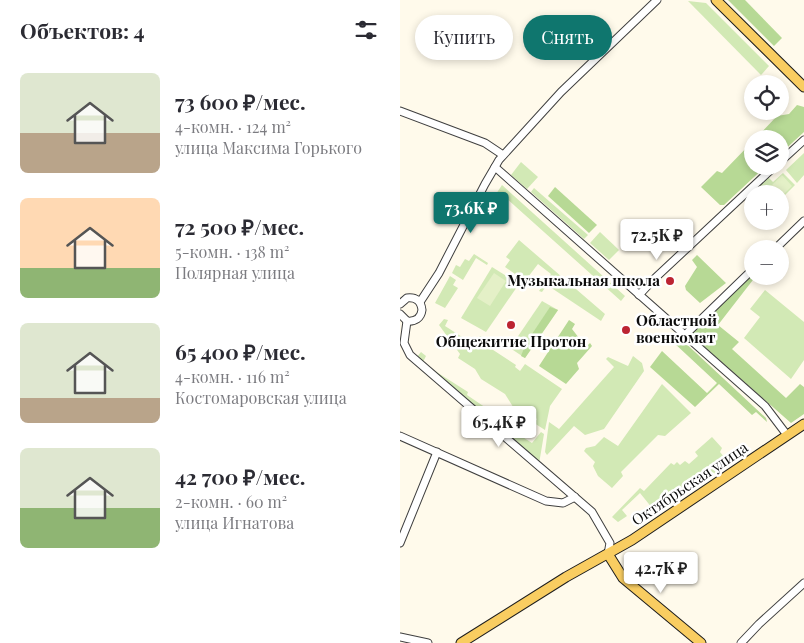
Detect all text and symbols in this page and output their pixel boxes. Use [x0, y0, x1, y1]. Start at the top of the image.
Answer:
chip: Купить [415, 15, 513, 60]
chip: Снять [523, 15, 612, 60]
text: Объектов: 4 [20, 16, 145, 44]
icon: filters [352, 16, 380, 44]
map controls [744, 75, 789, 285]
button: locate [744, 75, 789, 120]
text: 73 600 ₽/мес. [175, 87, 306, 115]
icon: home [60, 93, 120, 153]
text: 4-комн. · 124 m² [175, 116, 291, 137]
button: layers [744, 130, 789, 175]
text: улица Максима Горького [175, 137, 362, 158]
button: + [744, 185, 789, 230]
pin: 73.6K ₽ [425, 192, 517, 234]
text: 73.6K ₽ [445, 197, 497, 218]
text: 72 500 ₽/мес. [175, 212, 304, 240]
icon: home [60, 218, 120, 278]
pin: 72.5K ₽ [611, 218, 703, 261]
text: 72.5K ₽ [631, 224, 683, 245]
button: − [744, 240, 789, 285]
text: 5-комн. · 138 m² [175, 241, 289, 262]
text: Полярная улица [175, 262, 295, 283]
place label: Музыкальная школа [507, 270, 660, 290]
marker: Музыкальная школа [664, 275, 676, 287]
place label: Областной военкомат [636, 310, 717, 347]
marker: Общежитие Протон [505, 319, 517, 331]
marker: Областной военкомат [620, 324, 632, 336]
place label: Общежитие Протон [436, 331, 587, 351]
text: 65 400 ₽/мес. [175, 337, 306, 365]
icon: home [60, 343, 120, 403]
text: 4-комн. · 116 m² [175, 366, 290, 387]
text: Костомаровская улица [175, 387, 347, 408]
pin: 65.4K ₽ [453, 406, 545, 448]
text: 65.4K ₽ [472, 411, 526, 432]
street label: Октябрьская улица [627, 437, 752, 530]
text: 42 700 ₽/мес. [175, 462, 306, 490]
icon: home [60, 468, 120, 528]
text: 2-комн. · 60 m² [175, 491, 287, 512]
text: улица Игнатова [175, 512, 294, 533]
pin: 42.7K ₽ [615, 552, 707, 594]
text: 42.7K ₽ [635, 557, 687, 578]

